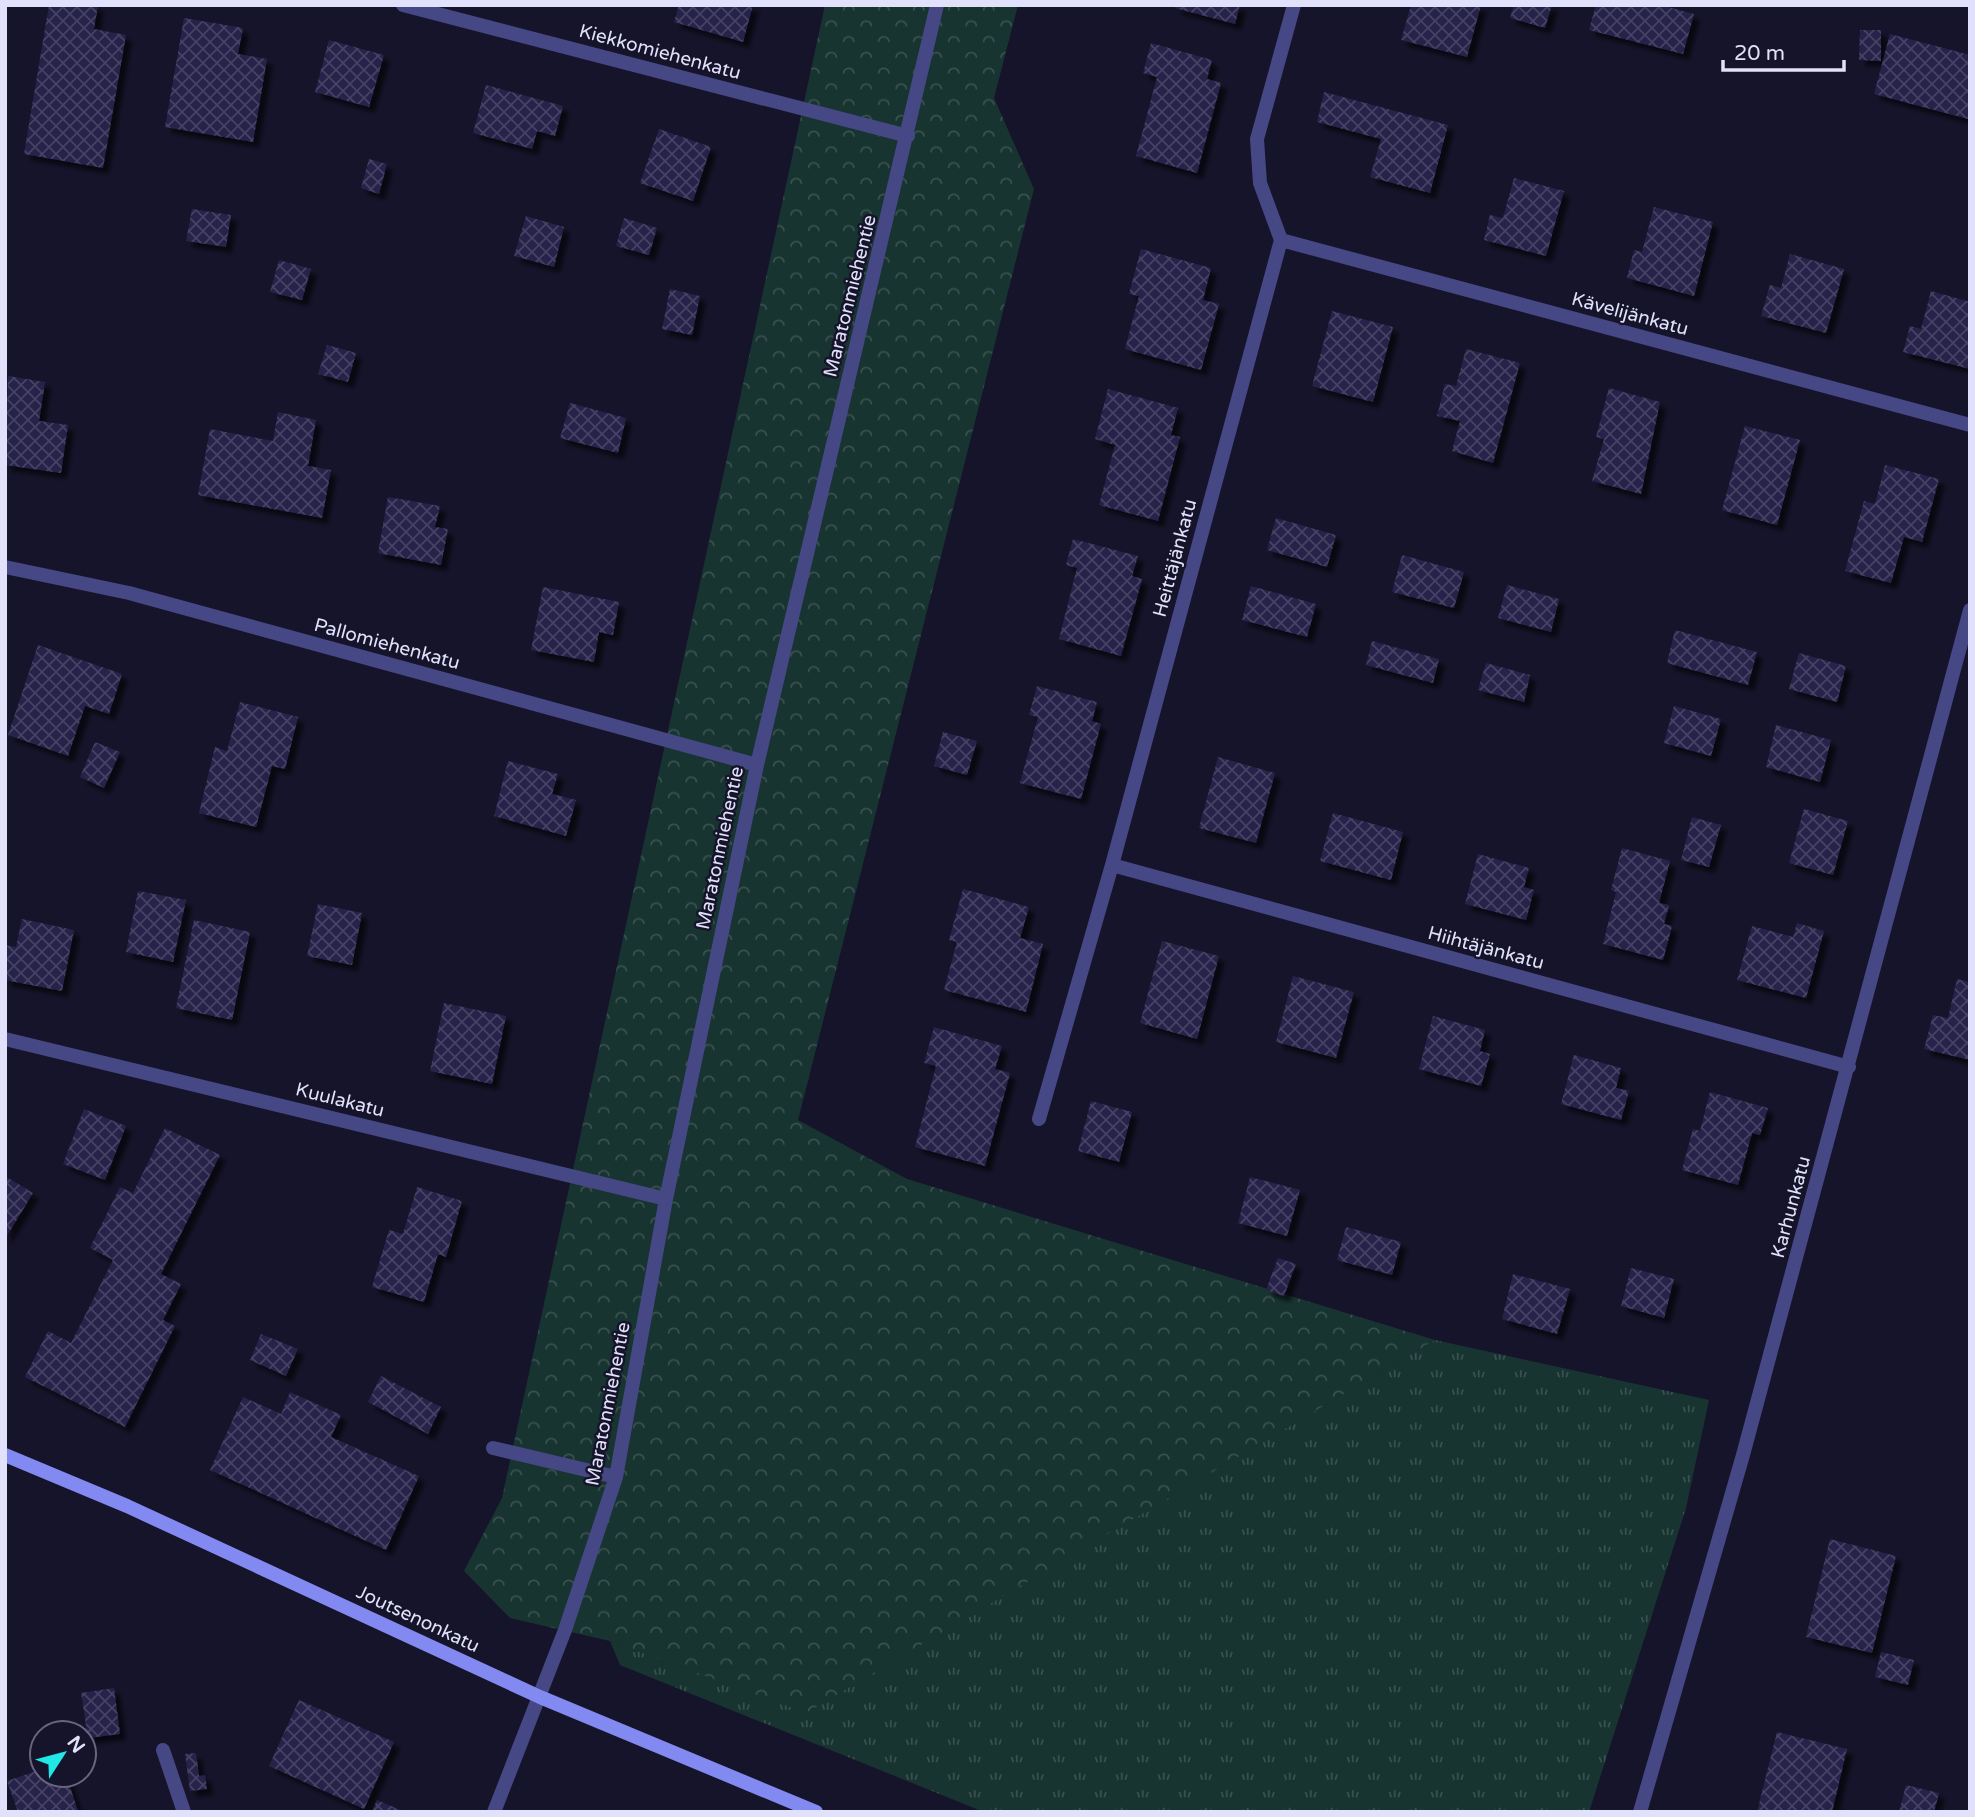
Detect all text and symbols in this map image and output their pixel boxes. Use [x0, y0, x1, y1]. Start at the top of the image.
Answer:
street label: Kiekkomiehenkatu [577, 20, 743, 84]
scale bar [1723, 28, 1844, 72]
text: 20 m [1734, 41, 1785, 66]
street label: Maratonmiehentie [819, 213, 881, 379]
street label: Kävelijänkatu [1569, 288, 1691, 340]
street label: Heittäjänkatu [1149, 497, 1201, 619]
street label: Pallomiehenkatu [312, 614, 462, 674]
street label: Maratonmiehentie [692, 764, 748, 932]
street label: Hiihtäjänkatu [1425, 922, 1547, 974]
street label: Kuulakatu [293, 1078, 387, 1122]
street label: Karhunkatu [1767, 1154, 1815, 1260]
street label: Maratonmiehentie [581, 1320, 635, 1488]
street label: Joutsenonkatu [353, 1581, 483, 1657]
north arrow [28, 1719, 98, 1789]
text: N [63, 1732, 89, 1757]

